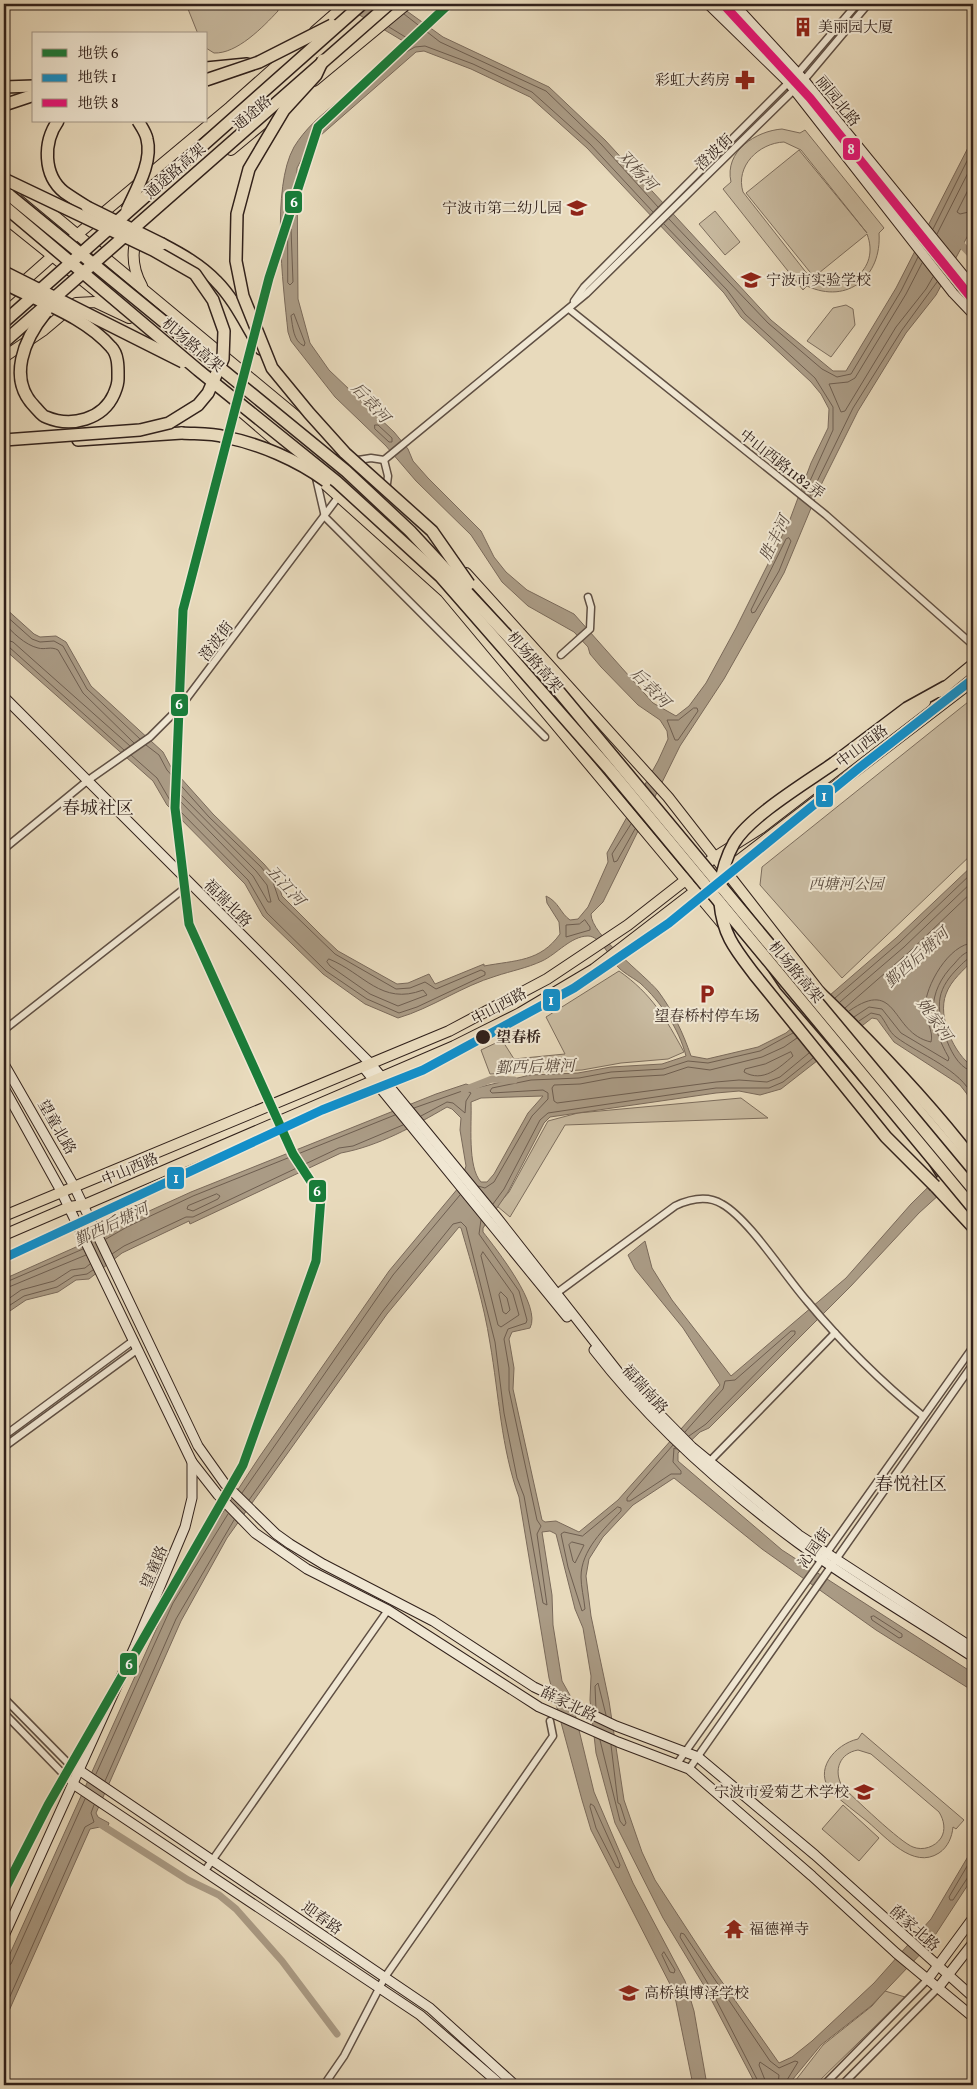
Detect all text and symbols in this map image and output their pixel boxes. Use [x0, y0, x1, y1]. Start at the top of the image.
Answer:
building icon: 美丽园大厦 [792, 16, 814, 38]
place label: 美丽园大厦 [818, 18, 893, 39]
legend [32, 32, 208, 122]
text: 地铁 6 [78, 44, 119, 65]
text: 地铁 1 [78, 68, 117, 89]
pharmacy icon: 彩虹大药房 [734, 69, 756, 91]
place label: 彩虹大药房 [655, 71, 730, 92]
street label: 丽园北路 [810, 72, 864, 132]
street label: 通途路 [229, 92, 277, 137]
text: 地铁 8 [78, 94, 119, 115]
street label: 澄波街 [692, 130, 739, 176]
line badge: 8 [842, 137, 861, 161]
street label: 通途路高架 [141, 140, 211, 205]
text: 8 [847, 141, 855, 160]
water label: 双杨河 [612, 146, 663, 199]
line badge: 6 [284, 190, 303, 214]
text: 6 [290, 194, 298, 213]
school or university icon: 宁波市第二幼儿园 [566, 197, 588, 219]
place label: 宁波市第二幼儿园 [442, 199, 562, 220]
school or university icon: 宁波市实验学校 [740, 269, 762, 291]
place label: 宁波市实验学校 [766, 271, 871, 292]
street label: 机场路高架 [157, 314, 228, 378]
water label: 后袁河 [345, 378, 396, 431]
street label: 中山西路1182弄 [734, 425, 828, 505]
water label: 胜丰河 [755, 510, 798, 565]
street label: 澄波街 [195, 618, 239, 666]
street label: 机场路高架 [501, 628, 566, 698]
water label: 后袁河 [625, 663, 676, 715]
line badge: 6 [170, 693, 189, 717]
text: 6 [175, 696, 183, 715]
street label: 中山西路 [833, 721, 893, 774]
line badge: 1 [815, 784, 834, 808]
text: 1 [821, 788, 827, 807]
district label: 春城社区 [62, 797, 134, 822]
water label: 五江河 [260, 861, 311, 914]
street label: 福瑞北路 [198, 875, 256, 933]
park label: 西塘河公园 [808, 875, 885, 896]
water label: 鄞西后塘河 [880, 922, 957, 993]
street label: 机场路高架 [763, 937, 827, 1008]
parking icon: 望春桥村停车场 [696, 983, 718, 1005]
street label: 中山西路 [468, 984, 531, 1031]
line badge: 1 [542, 988, 561, 1012]
text: 1 [548, 992, 554, 1011]
water label: 姚家河 [911, 994, 958, 1049]
place label: 望春桥村停车场 [654, 1007, 760, 1028]
marker: 望春桥 [474, 1028, 492, 1046]
place label: 望春桥 [496, 1028, 541, 1049]
water label: 鄞西后塘河 [495, 1056, 578, 1080]
street label: 望童北路 [32, 1097, 80, 1159]
street label: 中山西路 [99, 1149, 162, 1192]
line badge: 1 [166, 1166, 185, 1190]
text: 1 [173, 1170, 179, 1189]
line badge: 6 [308, 1179, 327, 1203]
text: 6 [313, 1183, 321, 1202]
water label: 鄞西后塘河 [71, 1198, 155, 1253]
street label: 福瑞南路 [616, 1361, 672, 1419]
district label: 春悦社区 [875, 1473, 947, 1498]
street label: 沁园街 [794, 1524, 837, 1573]
street label: 望童路 [137, 1543, 174, 1592]
line badge: 6 [119, 1652, 138, 1676]
text: 6 [125, 1656, 133, 1675]
street label: 薛家北路 [537, 1683, 600, 1728]
school or university icon: 宁波市爱菊艺术学校 [853, 1781, 875, 1803]
place label: 宁波市爱菊艺术学校 [714, 1783, 849, 1804]
street label: 迎春路 [297, 1898, 346, 1941]
street label: 薛家北路 [885, 1901, 943, 1957]
temple icon: 福德禅寺 [723, 1918, 745, 1940]
place label: 福德禅寺 [749, 1920, 809, 1941]
school or university icon: 高桥镇博泽学校 [618, 1982, 640, 2004]
place label: 高桥镇博泽学校 [644, 1984, 749, 2005]

